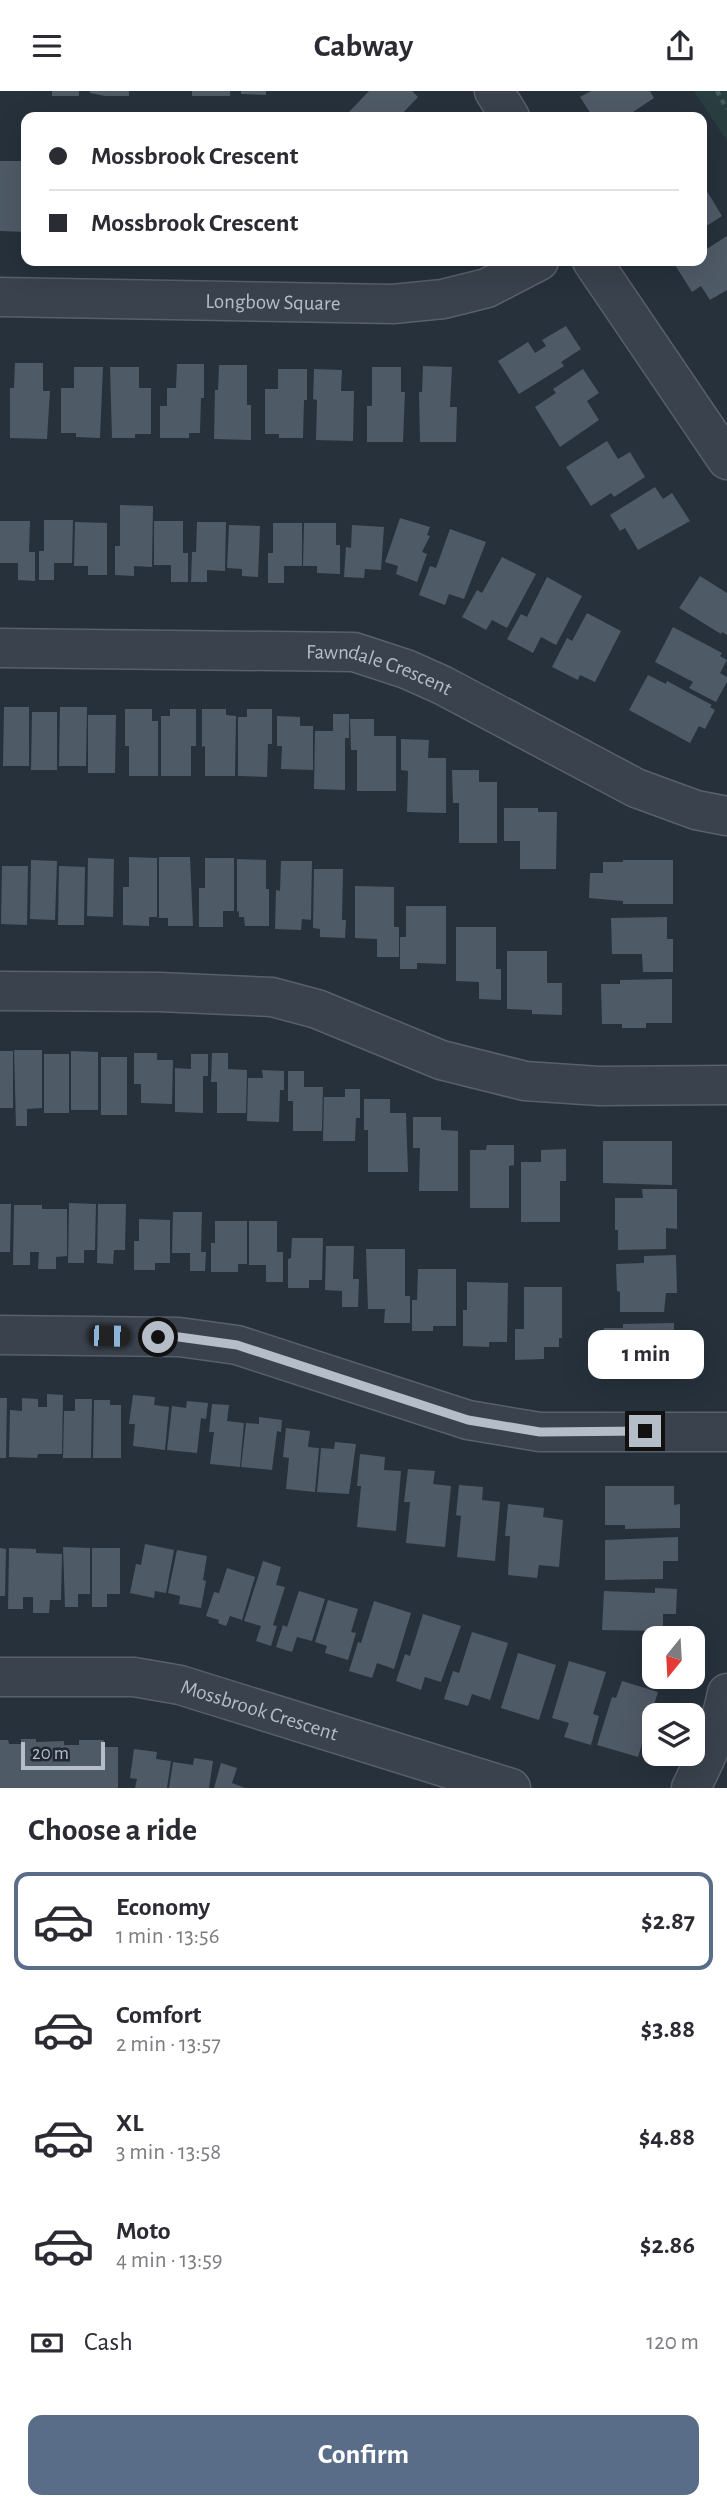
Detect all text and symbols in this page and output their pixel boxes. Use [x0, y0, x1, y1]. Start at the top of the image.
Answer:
icon: menu [28, 27, 66, 65]
icon: share [661, 27, 699, 65]
text: Cabway [314, 30, 413, 62]
text: Mossbrook Crescent [91, 143, 298, 169]
text: Mossbrook Crescent [91, 210, 298, 236]
street label: Longbow Square [205, 291, 341, 314]
street label: Fawndale Crescent [306, 641, 456, 699]
route start [142, 1321, 174, 1353]
car [88, 1325, 131, 1347]
callout: 1 min [587, 1329, 703, 1379]
text: 1 min [622, 1343, 670, 1366]
route end [629, 1415, 661, 1447]
north arrow [642, 1626, 705, 1689]
map controls [642, 1626, 705, 1766]
street label: Mossbrook Crescent [178, 1676, 341, 1745]
button: layers [642, 1703, 705, 1766]
scale bar [21, 1739, 105, 1771]
text: 20 m [32, 1744, 69, 1763]
text: Choose a ride [28, 1814, 197, 1846]
icon: car [32, 1890, 95, 1953]
text: Economy [116, 1894, 210, 1920]
text: $2.87 [641, 1908, 695, 1934]
text: 1 min · 13:56 [116, 1925, 219, 1948]
icon: car [32, 1998, 95, 2061]
text: Comfort [116, 2002, 201, 2028]
text: $3.88 [641, 2016, 695, 2042]
text: 2 min · 13:57 [116, 2033, 221, 2056]
icon: car [32, 2106, 95, 2169]
text: XL [116, 2110, 143, 2136]
text: $4.88 [639, 2124, 695, 2150]
text: 3 min · 13:58 [116, 2141, 221, 2164]
icon: car [32, 2214, 95, 2277]
text: Moto [116, 2218, 171, 2244]
text: $2.86 [640, 2232, 695, 2258]
text: 4 min · 13:59 [116, 2249, 223, 2272]
icon: cash [28, 2324, 66, 2362]
text: Cash [84, 2329, 133, 2355]
text: 120 m [646, 2331, 699, 2354]
button: Confirm [28, 2415, 699, 2495]

